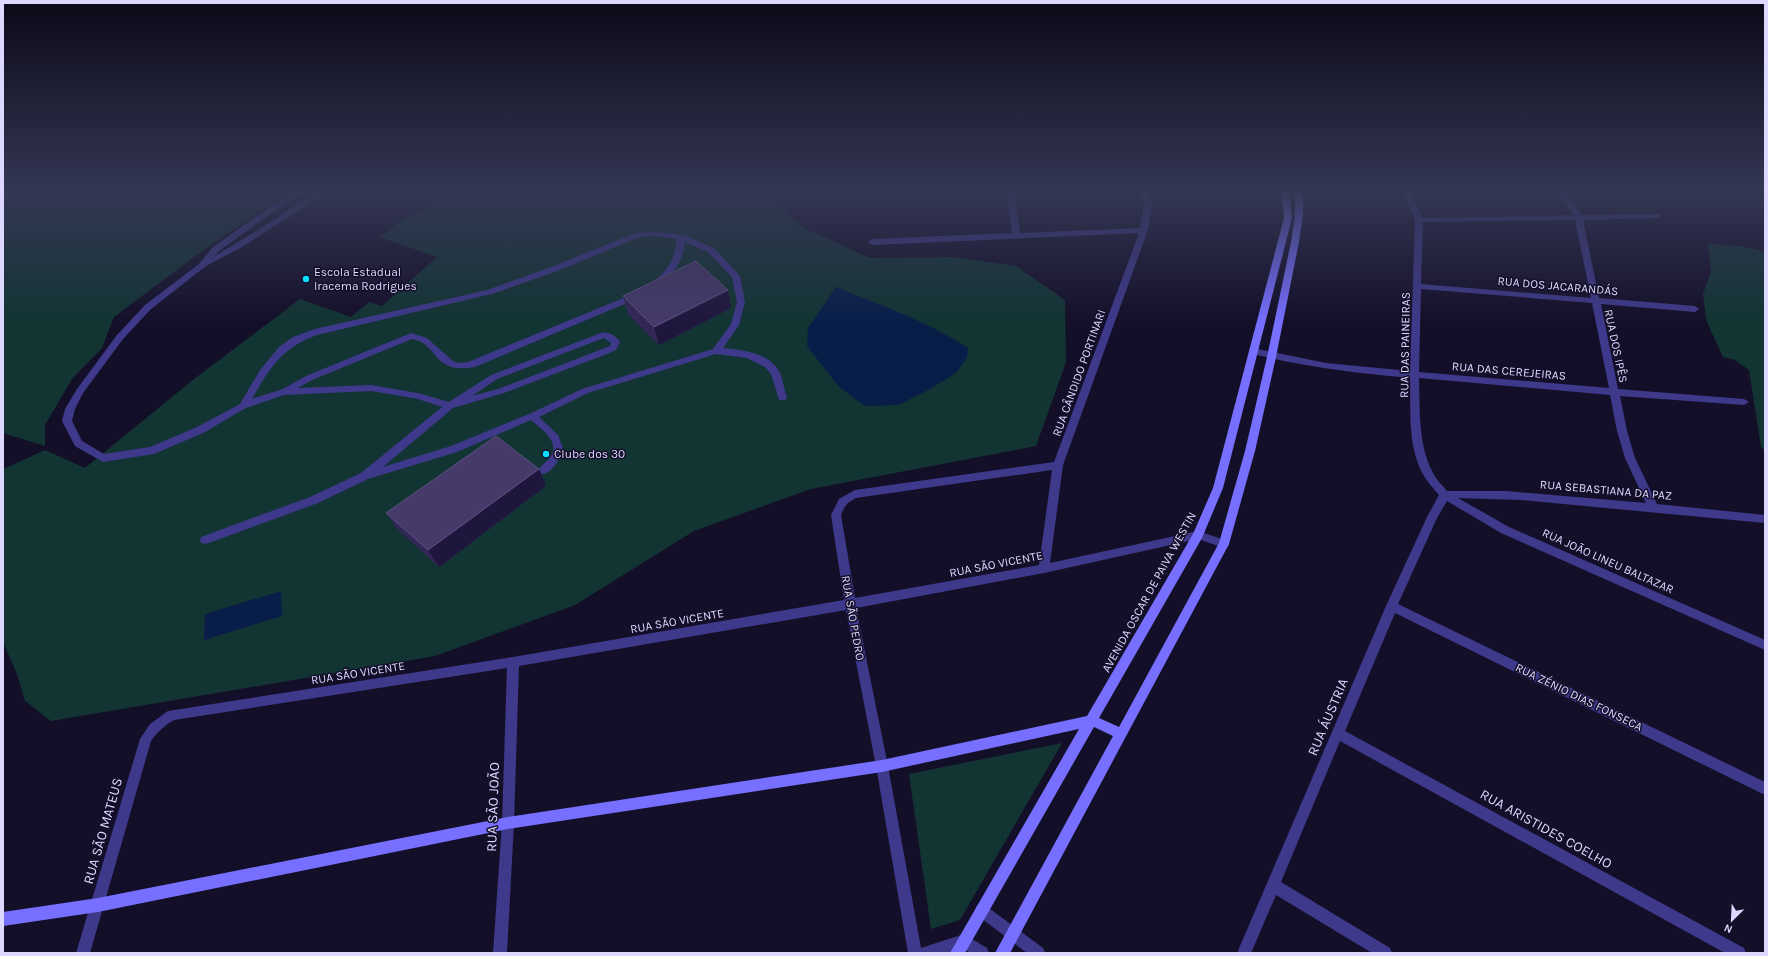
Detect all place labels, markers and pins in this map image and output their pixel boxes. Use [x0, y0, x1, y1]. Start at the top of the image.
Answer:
place label: Escola Estadual Iracema Rodrigues [314, 265, 417, 293]
marker: Escola Estadual Iracema Rodrigues [301, 274, 311, 284]
place label: Clube dos 30 [554, 447, 625, 461]
marker: Clube dos 30 [541, 449, 551, 459]

